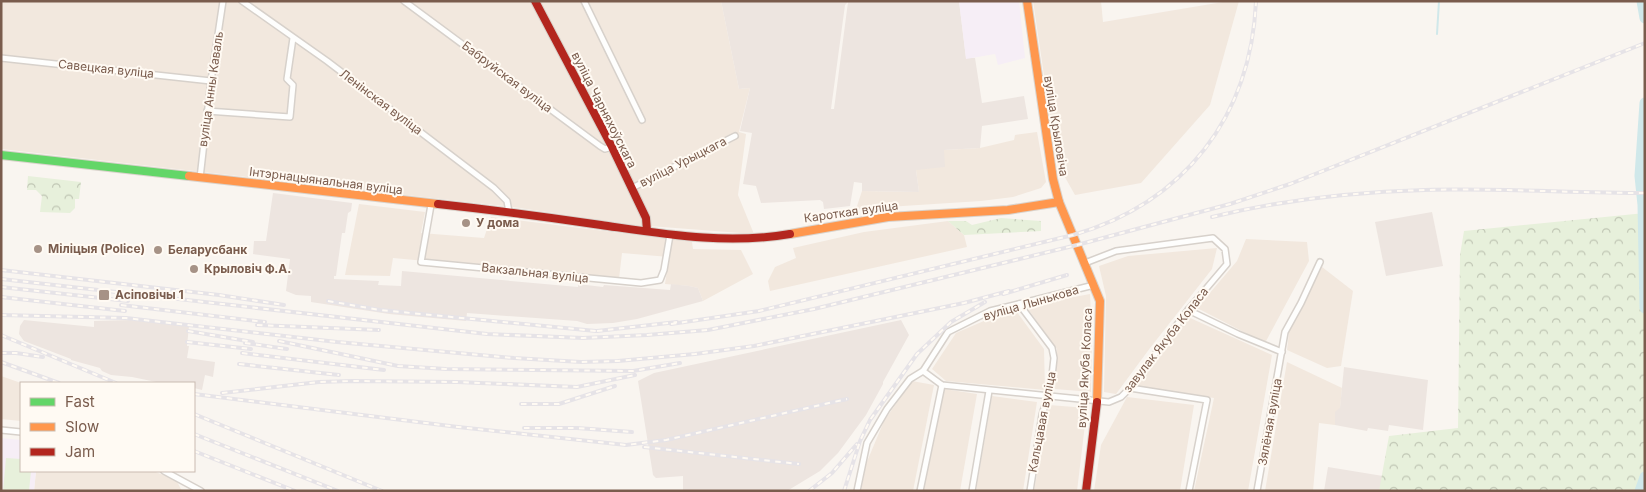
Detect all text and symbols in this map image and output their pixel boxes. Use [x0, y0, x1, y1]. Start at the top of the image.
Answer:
street label: вуліца Анны Каваль [195, 30, 226, 148]
street label: Бабруйская вуліца [459, 38, 555, 116]
street label: вуліца Чарняхоўскага [569, 49, 640, 170]
street label: Савецкая вуліца [57, 56, 155, 81]
street label: Ленінская вуліца [337, 66, 426, 138]
street label: вуліца Крыловіча [1041, 74, 1072, 177]
street label: вуліца Урыцкага [637, 133, 729, 190]
street label: Інтэрнацыянальная вуліца [248, 164, 404, 197]
street label: Кароткая вуліца [803, 197, 899, 226]
place label: У дома [476, 215, 519, 230]
marker: У дома [460, 217, 472, 229]
place label: Міліцыя (Police) [48, 241, 145, 256]
place label: Беларусбанк [168, 242, 247, 257]
marker: Міліцыя (Police) [32, 243, 44, 255]
marker: Беларусбанк [152, 244, 164, 256]
street label: Вакзальная вуліца [481, 259, 589, 286]
place label: Крыловіч Ф.А. [204, 261, 291, 276]
marker: Крыловіч Ф.А. [188, 263, 200, 275]
street label: вуліца Лынькова [981, 282, 1080, 323]
street label: завулак Якуба Коласа [1120, 284, 1211, 395]
place label: Асіповічы 1 [115, 287, 184, 302]
marker: Асіповічы 1 [97, 288, 111, 302]
street label: вуліца Якуба Коласа [1074, 307, 1095, 428]
street label: Кальцавая вуліца [1024, 370, 1059, 474]
street label: Зялёная вуліца [1254, 377, 1285, 467]
legend [20, 382, 195, 472]
text: Fast [65, 392, 95, 411]
text: Slow [65, 417, 99, 436]
text: Jam [65, 442, 95, 461]

